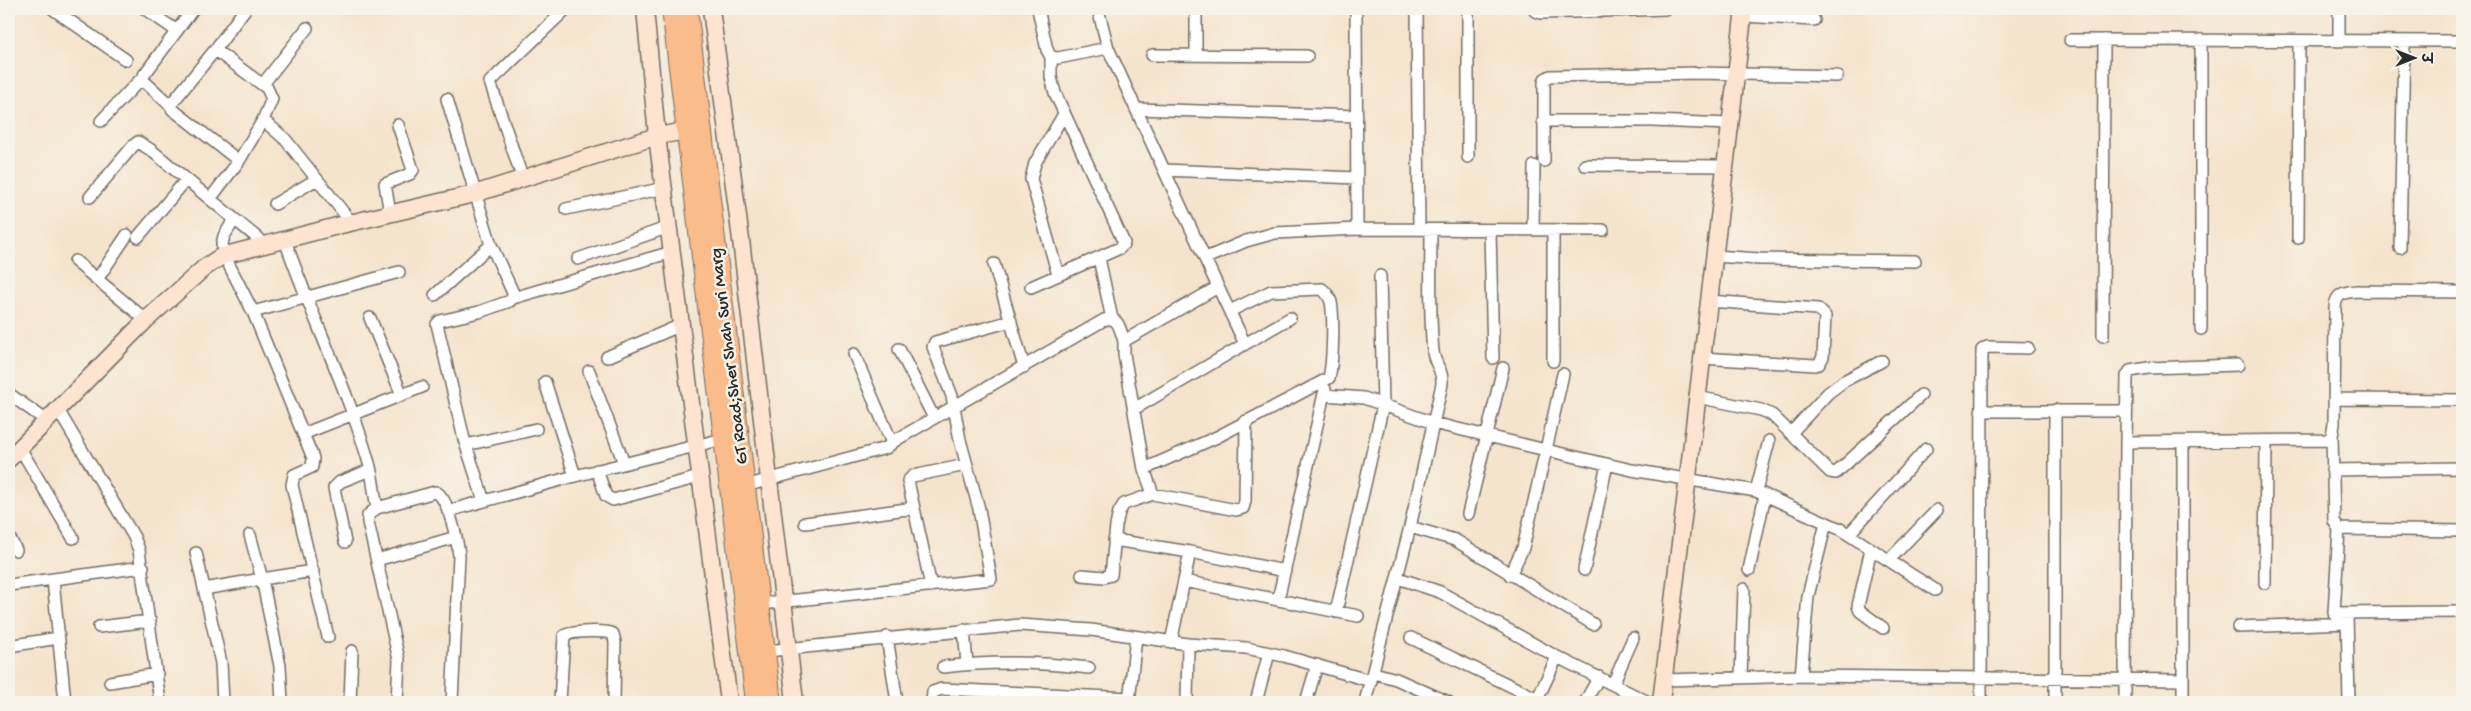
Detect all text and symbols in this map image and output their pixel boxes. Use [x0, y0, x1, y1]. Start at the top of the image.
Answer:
north arrow [2388, 32, 2438, 82]
text: उ [2416, 51, 2433, 64]
street label: GT Road;Sher Shah Suri Marg [706, 247, 754, 465]

